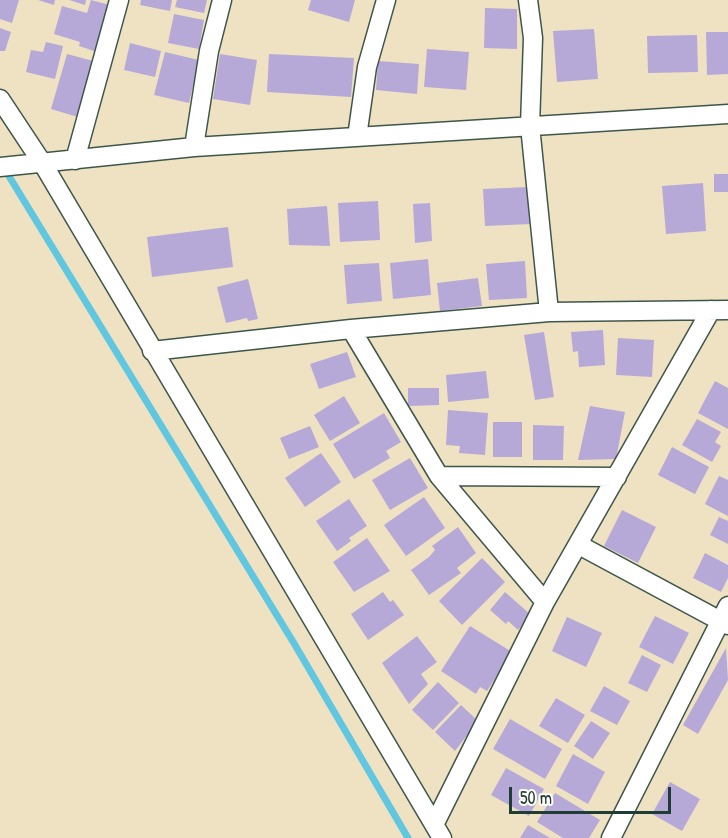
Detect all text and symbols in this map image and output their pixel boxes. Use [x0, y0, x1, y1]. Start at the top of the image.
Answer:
scale bar [512, 775, 674, 813]
text: 50 m [520, 785, 552, 810]

